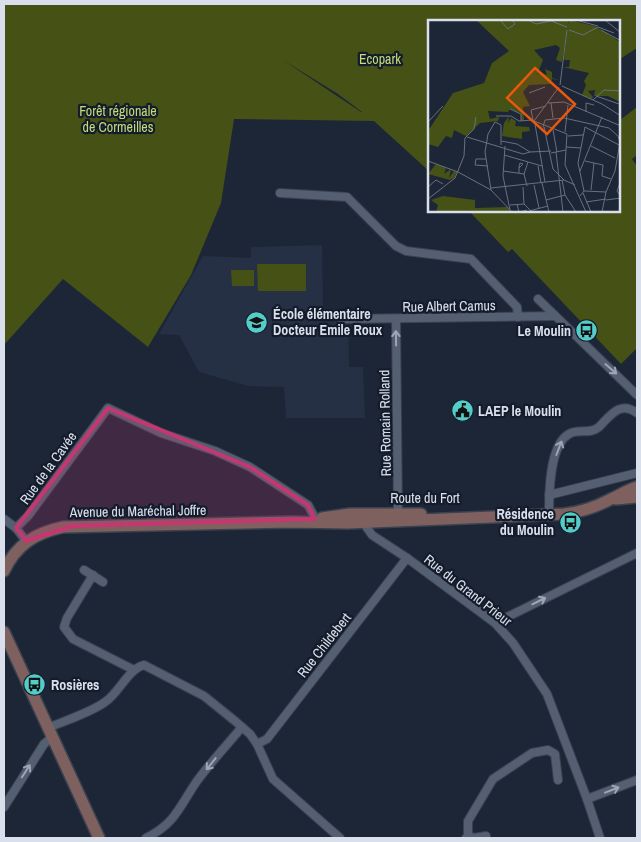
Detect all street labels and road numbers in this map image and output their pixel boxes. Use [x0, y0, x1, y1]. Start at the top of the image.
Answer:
street label: Rue Albert Camus [402, 296, 496, 316]
street label: Rue Romain Rolland [375, 370, 395, 476]
street label: Rue de la Cavée [16, 428, 80, 508]
street label: Route du Fort [390, 489, 460, 507]
street label: Avenue du Maréchal Joffre [68, 501, 207, 521]
street label: Rue du Grand Prieur [420, 550, 516, 630]
street label: Rue Childebert [293, 609, 355, 681]

